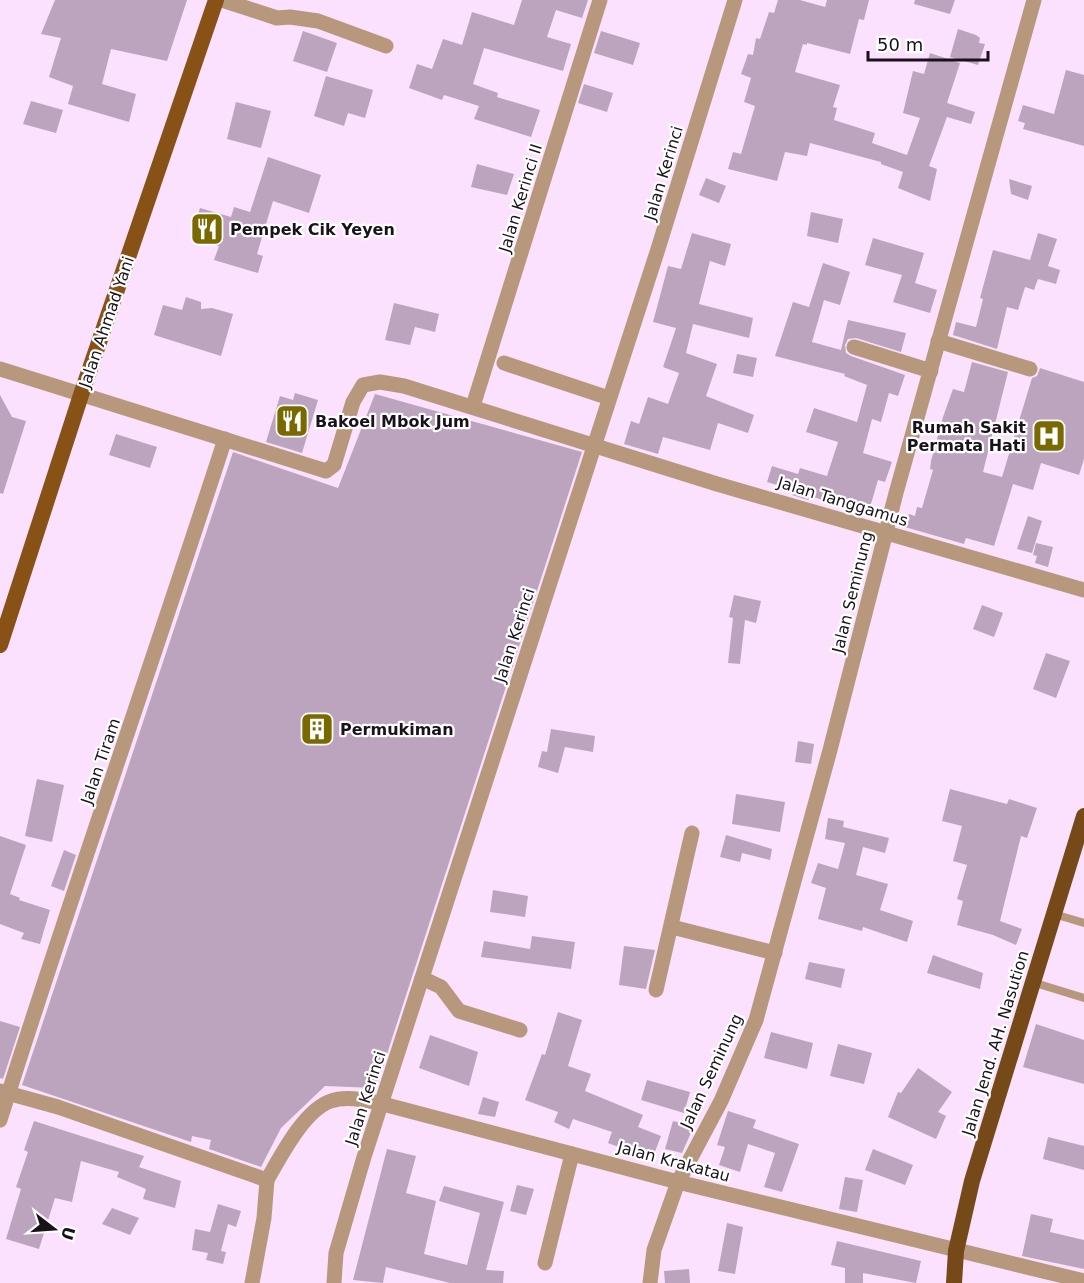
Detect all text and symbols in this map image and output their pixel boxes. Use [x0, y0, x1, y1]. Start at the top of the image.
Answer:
scale bar [868, 24, 988, 62]
text: 50 m [877, 34, 923, 55]
street label: Jalan Kerinci [640, 124, 687, 224]
street label: Jalan Kerinci II [495, 142, 546, 256]
restaurant icon: Pempek Cik Yeyen [189, 211, 225, 247]
place label: Pempek Cik Yeyen [230, 220, 395, 239]
street label: Jalan Ahmad Yani [75, 254, 138, 391]
restaurant icon: Bakoel Mbok Jum [274, 403, 310, 439]
place label: Bakoel Mbok Jum [315, 412, 470, 431]
place label: Rumah Sakit Permata Hati [907, 418, 1026, 455]
hospital icon: Rumah Sakit Permata Hati [1031, 418, 1067, 454]
street label: Jalan Tanggamus [774, 472, 910, 530]
street label: Jalan Seminung [828, 529, 877, 656]
street label: Jalan Kerinci [490, 586, 539, 686]
building icon: Permukiman [299, 711, 335, 747]
street label: Jalan Tiram [77, 716, 124, 808]
place label: Permukiman [340, 720, 454, 739]
street label: Jalan Jend. AH. Nasution [958, 948, 1033, 1139]
street label: Jalan Seminung [676, 1011, 746, 1133]
street label: Jalan Kerinci [341, 1049, 390, 1149]
street label: Jalan Krakatau [614, 1137, 732, 1186]
north arrow [24, 1199, 84, 1259]
text: U [57, 1224, 79, 1242]

